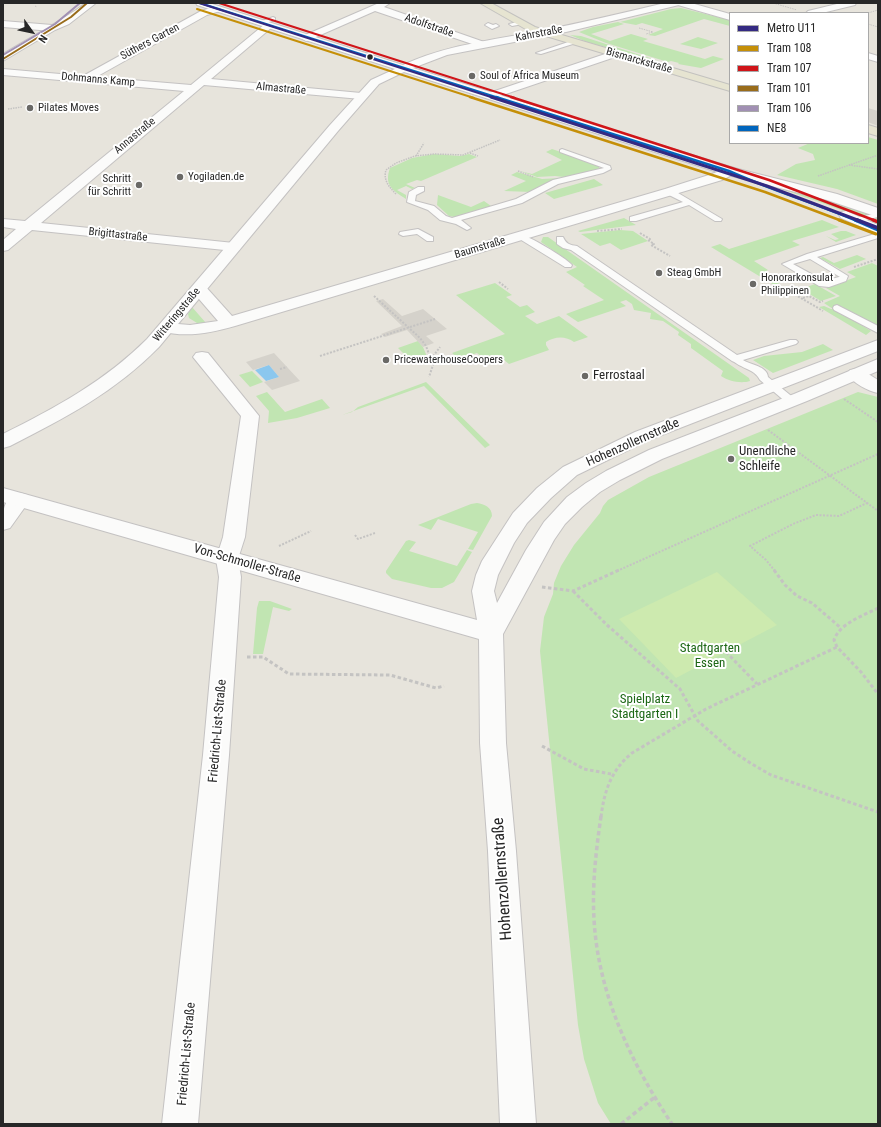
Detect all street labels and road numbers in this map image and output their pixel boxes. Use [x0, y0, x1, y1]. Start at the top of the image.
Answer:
street label: Adolfstraße [403, 11, 455, 41]
street label: Süthers Garten [118, 21, 182, 63]
street label: Kahrstraße [514, 23, 564, 45]
street label: Bismarckstraße [605, 45, 673, 77]
street label: Dohmanns Kamp [61, 70, 135, 90]
street label: Almastraße [256, 80, 306, 98]
street label: Annastraße [112, 115, 158, 157]
street label: Brigittastraße [88, 225, 148, 245]
street label: Baumstraße [453, 234, 507, 262]
street label: Witteringstraße [150, 285, 204, 345]
street label: Hohenzollernstraße [584, 415, 682, 471]
street label: Von-Schmoller-Straße [191, 541, 303, 587]
street label: Friedrich-List-Straße [206, 679, 230, 783]
street label: Hohenzollernstraße [489, 817, 517, 941]
street label: Friedrich-List-Straße [175, 1002, 199, 1106]

